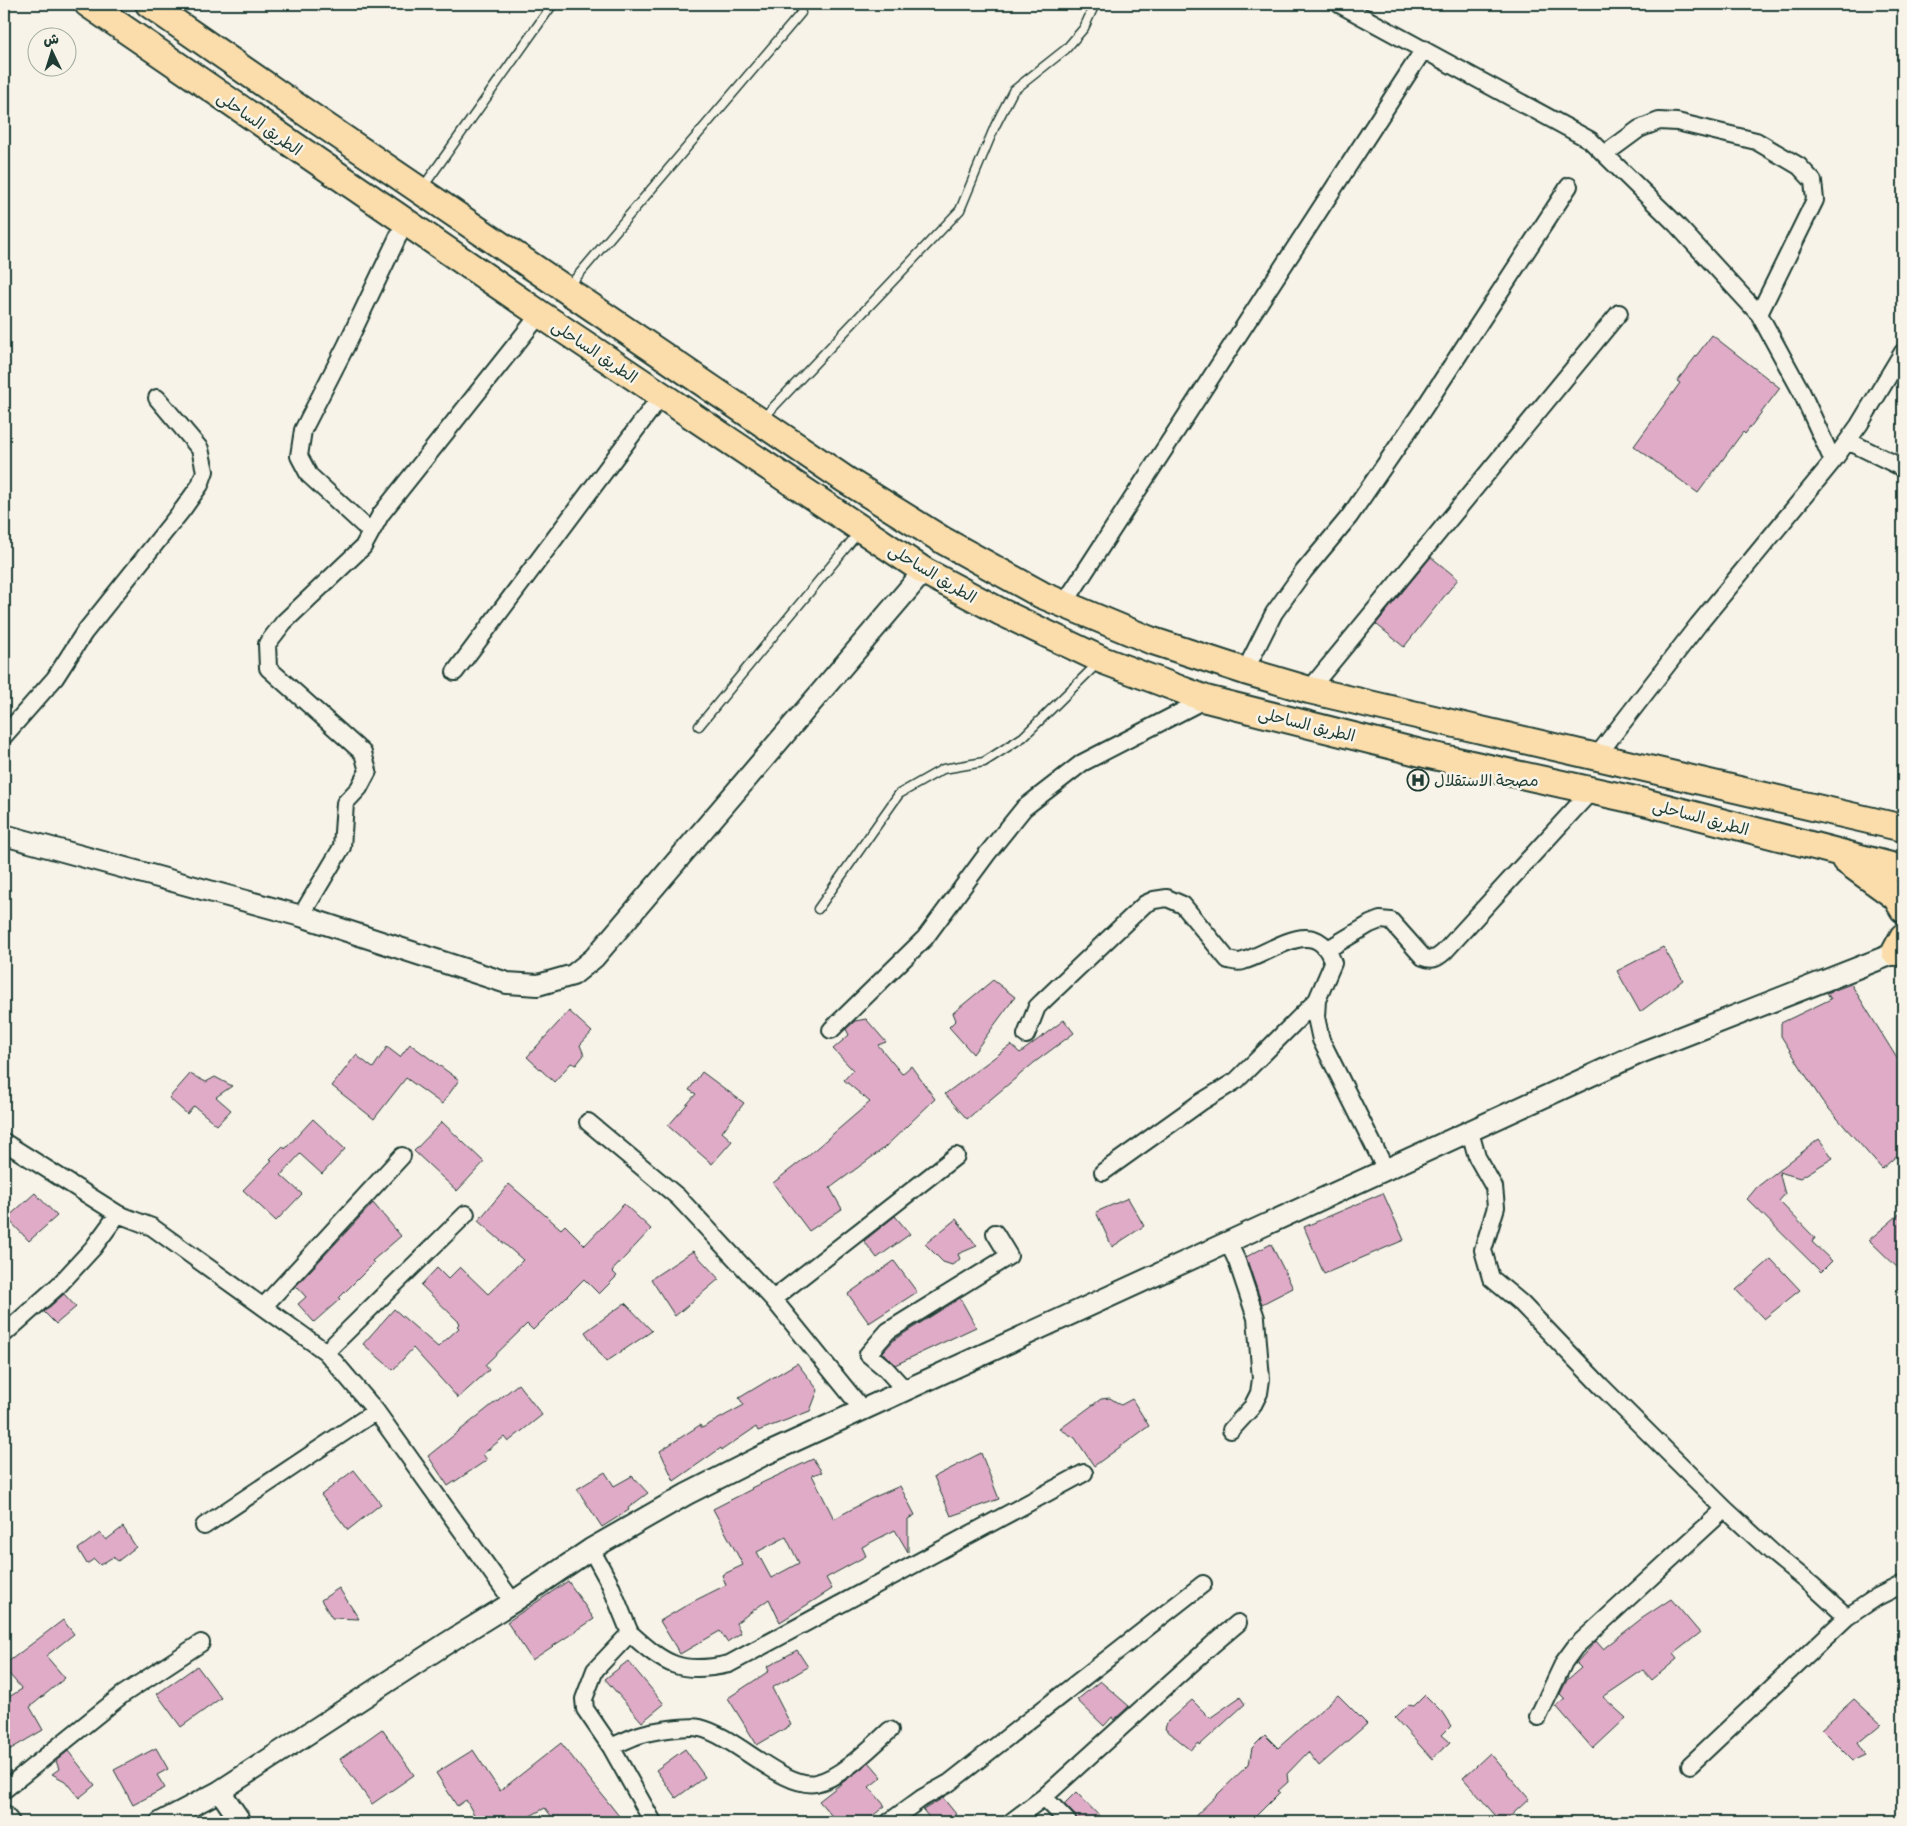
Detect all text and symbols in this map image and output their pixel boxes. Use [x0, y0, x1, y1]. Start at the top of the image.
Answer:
north arrow [28, 28, 78, 78]
text: ش [43, 29, 59, 49]
street label: الطريق الساحلى [213, 86, 307, 160]
street label: الطريق الساحلى [548, 314, 642, 388]
street label: الطريق الساحلى [885, 538, 981, 608]
street label: الطريق الساحلى [1256, 701, 1358, 747]
hospital icon: مصحة الاستقلال [1406, 768, 1430, 792]
place label: مصحة الاستقلال [1434, 769, 1539, 791]
street label: الطريق الساحلى [1650, 794, 1752, 840]

